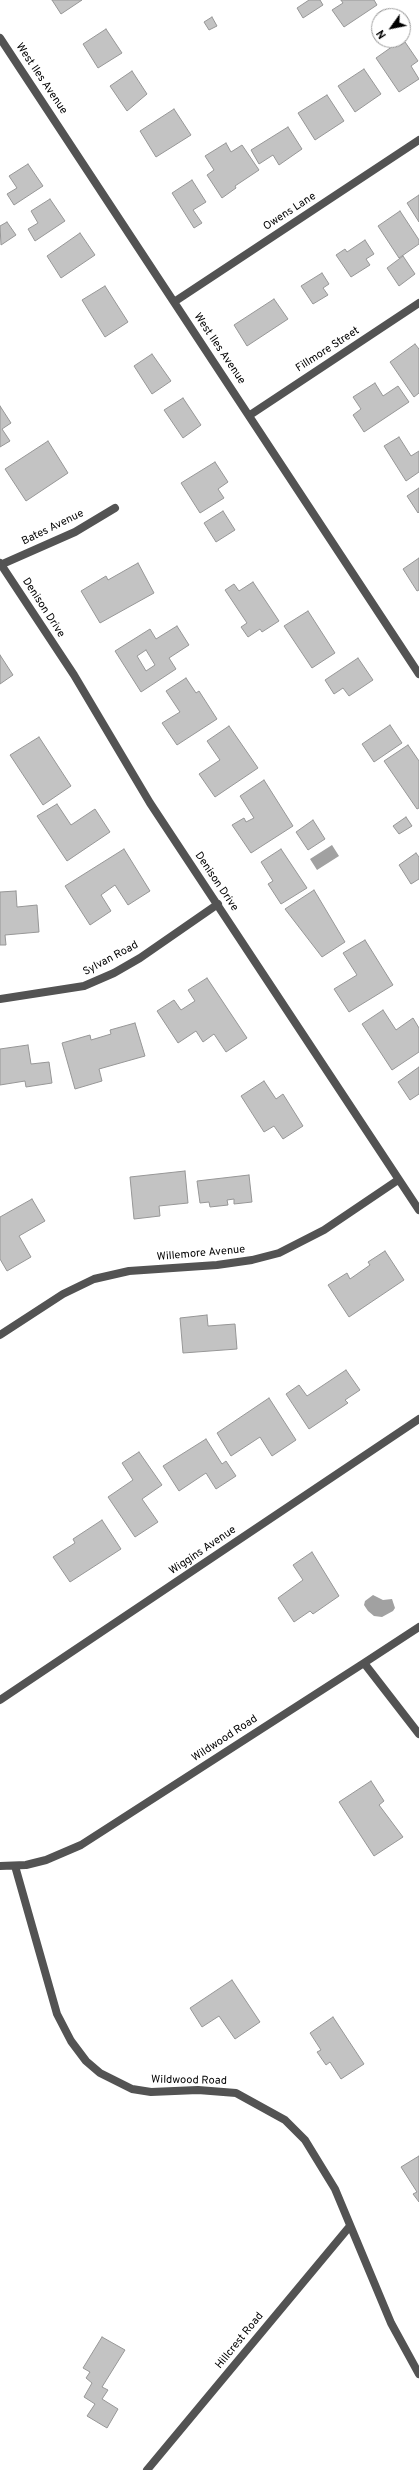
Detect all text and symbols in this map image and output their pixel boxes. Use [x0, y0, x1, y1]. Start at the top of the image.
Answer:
north arrow [371, 8, 411, 48]
text: N [374, 27, 390, 41]
street label: West Iles Avenue [12, 41, 70, 117]
street label: Owens Lane [261, 190, 319, 234]
street label: West Iles Avenue [190, 311, 248, 387]
street label: Fillmore Street [294, 325, 362, 375]
street label: Bates Avenue [20, 507, 86, 549]
street label: Denison Drive [19, 576, 67, 640]
street label: Denison Drive [191, 850, 241, 914]
street label: Sylvan Road [81, 939, 141, 979]
street label: Willemore Avenue [156, 1244, 246, 1264]
street label: Wiggins Avenue [167, 1524, 239, 1578]
street label: Wildwood Road [190, 1713, 260, 1765]
street label: Wildwood Road [151, 2074, 227, 2088]
street label: Hillcrest Road [213, 2310, 267, 2372]

